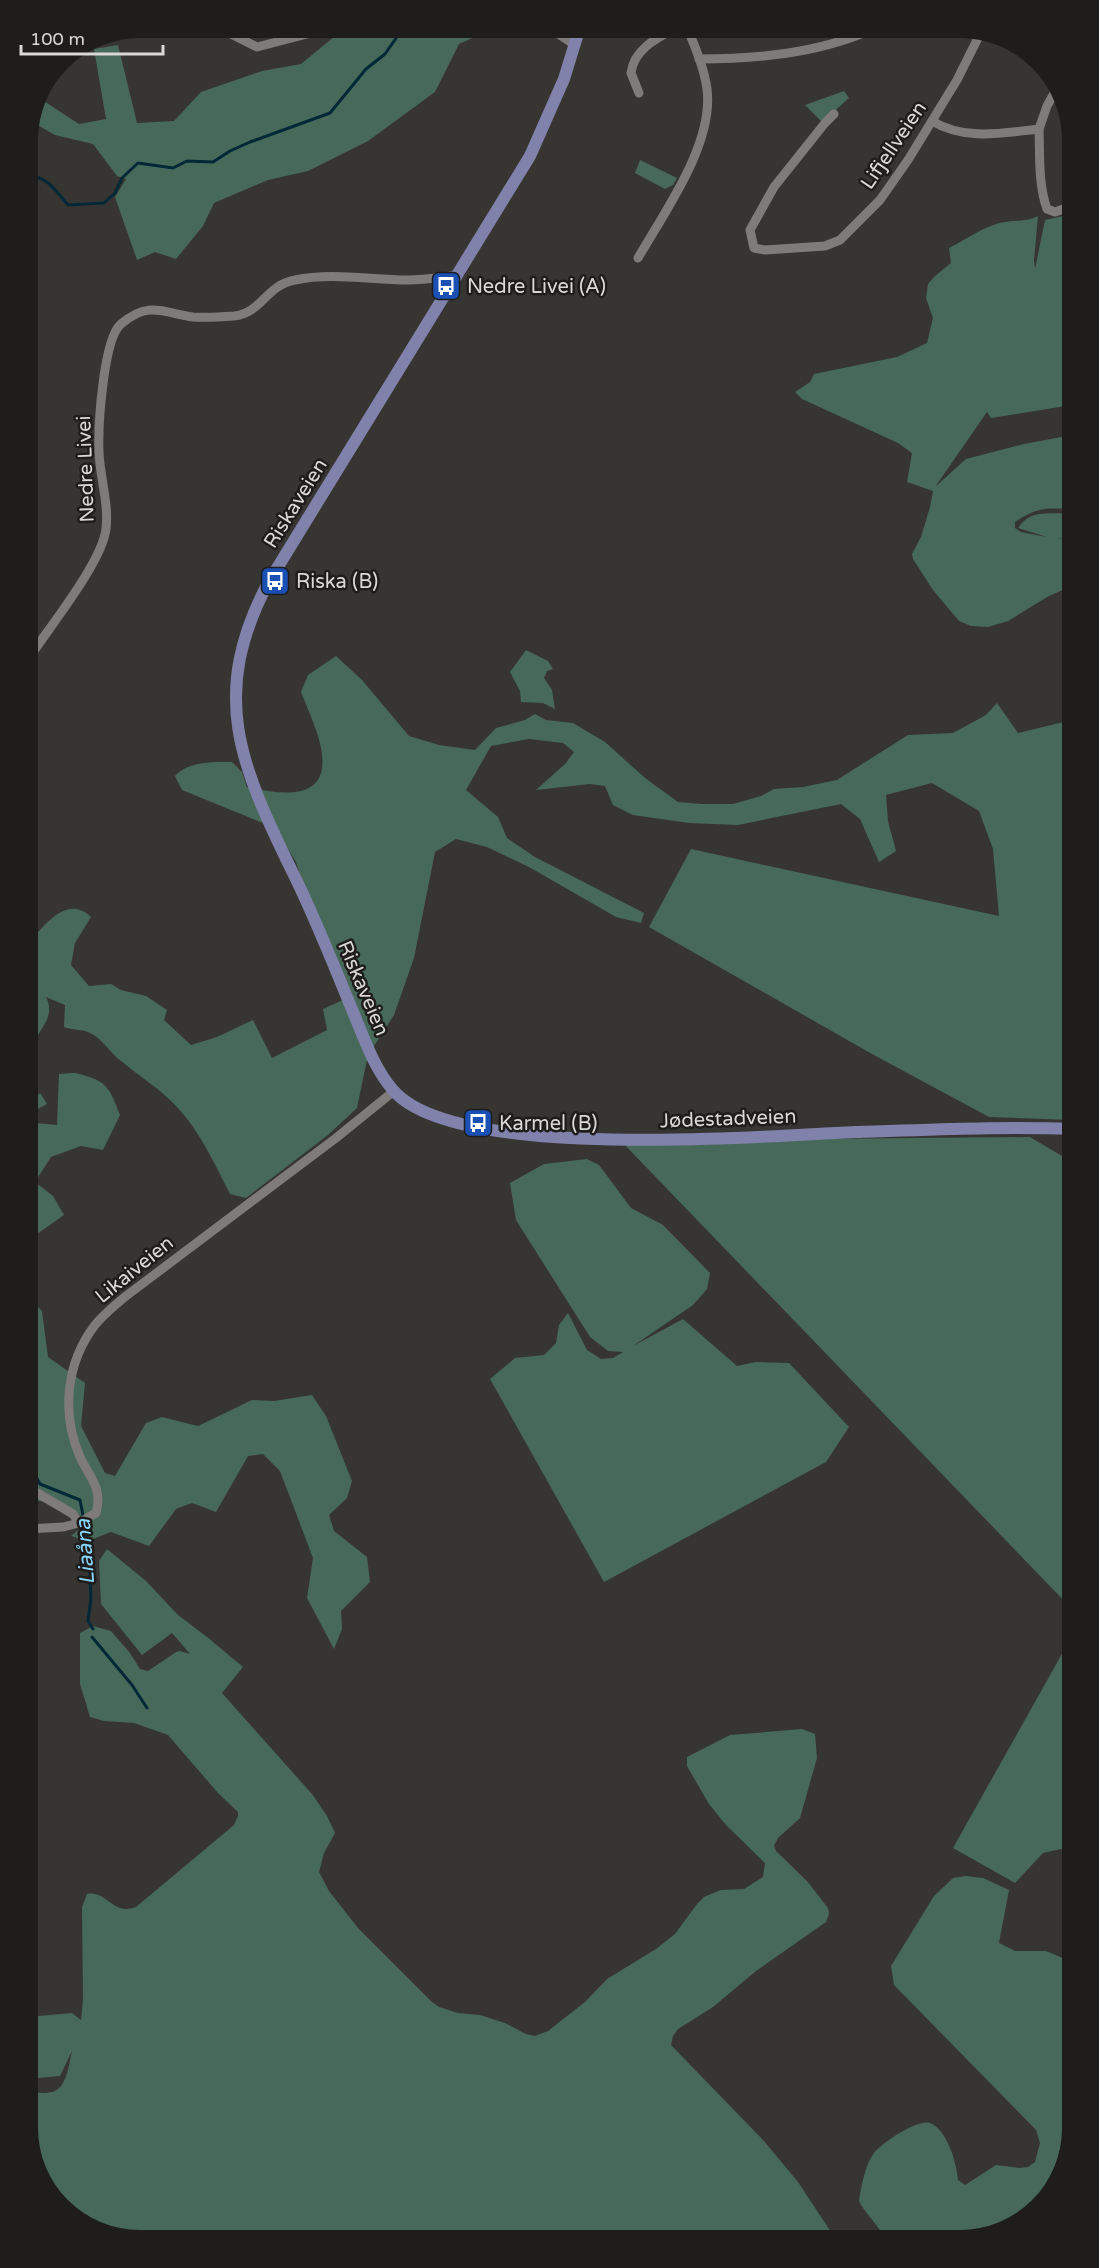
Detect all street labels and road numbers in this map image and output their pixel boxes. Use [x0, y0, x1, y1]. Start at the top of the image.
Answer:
street label: Lifjellveien [856, 97, 932, 194]
street label: Nedre Livei [72, 415, 100, 523]
street label: Riskaveien [259, 454, 333, 553]
street label: Riskaveien [332, 937, 394, 1039]
street label: Jødestadveien [659, 1105, 797, 1133]
street label: Likaiveien [91, 1231, 179, 1309]

